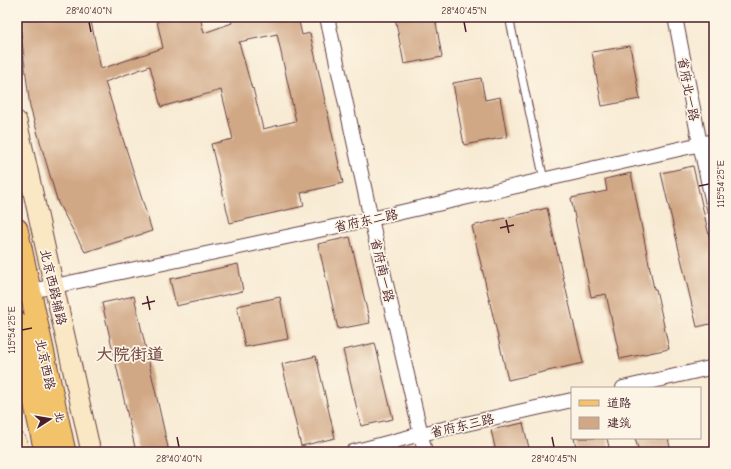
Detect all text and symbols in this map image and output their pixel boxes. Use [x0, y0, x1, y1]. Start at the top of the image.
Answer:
text: 28°40'40"N [66, 5, 112, 17]
text: 28°40'45"N [441, 5, 487, 17]
street label: 省府北一路 [675, 56, 702, 122]
text: 115°54'25"E [715, 160, 727, 208]
street label: 省府东二路 [333, 206, 399, 235]
street label: 省府南一路 [368, 237, 397, 303]
street label: 北京西路辅路 [37, 247, 70, 327]
text: 115°54'25"E [6, 306, 18, 354]
street label: 北京西路 [33, 337, 58, 391]
district label: 大院街道 [96, 345, 164, 364]
legend [571, 387, 701, 439]
text: 道路 [607, 396, 631, 410]
north arrow [30, 399, 70, 439]
text: 北 [52, 410, 67, 424]
street label: 省府东三路 [429, 411, 495, 440]
text: 建筑 [607, 416, 631, 430]
text: 28°40'40"N [156, 453, 202, 465]
text: 28°40'45"N [531, 453, 577, 465]

